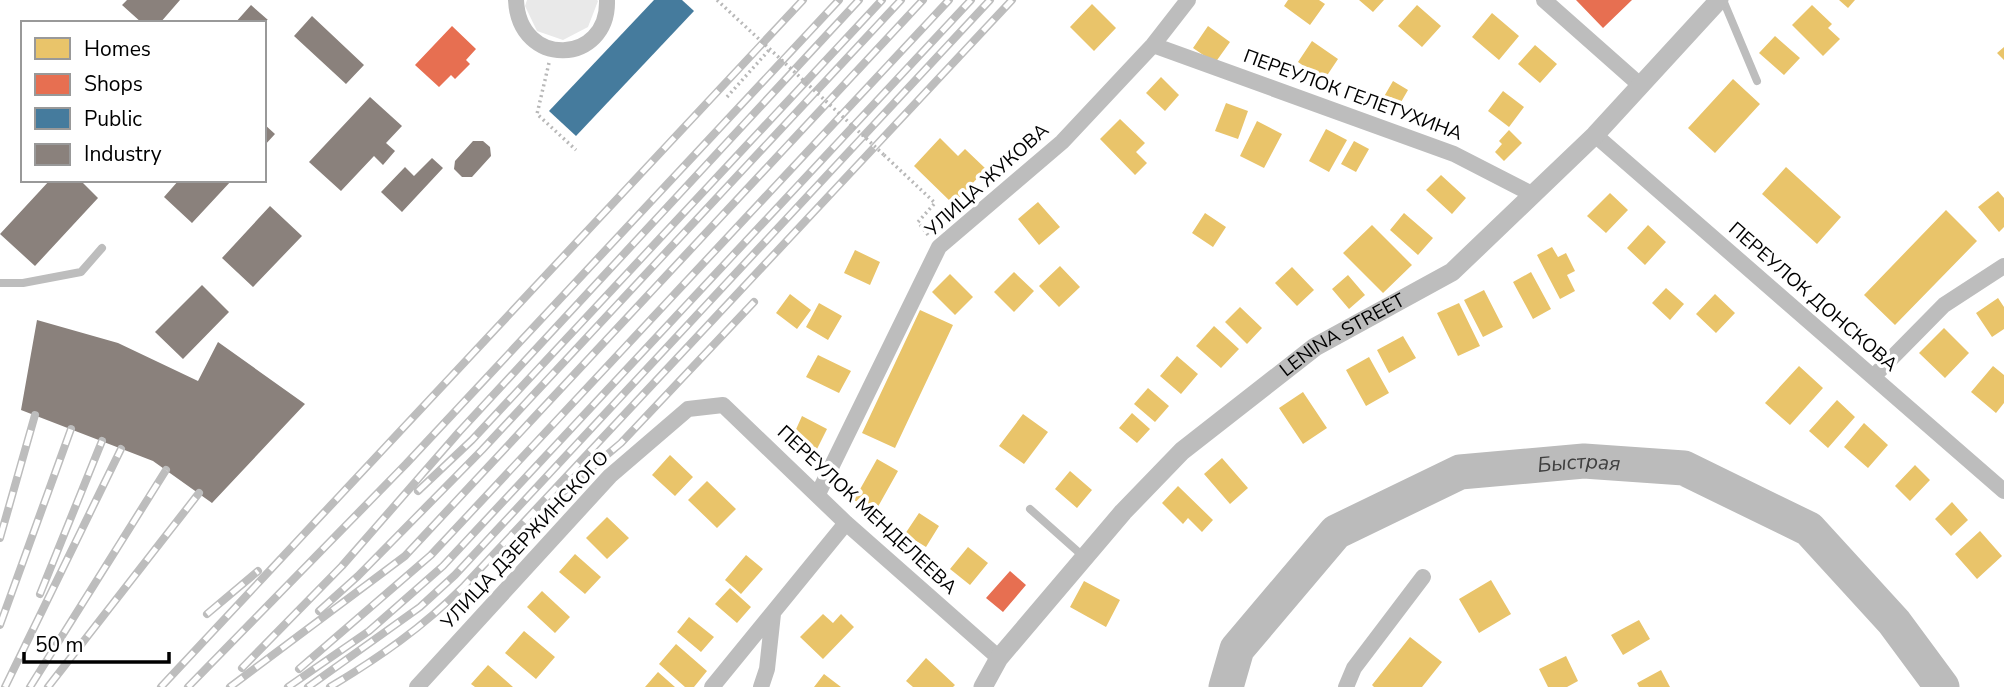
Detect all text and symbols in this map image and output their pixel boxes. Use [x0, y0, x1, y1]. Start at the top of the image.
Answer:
legend [21, 21, 266, 182]
text: Homes [84, 35, 151, 63]
street label: ПЕРЕУЛОК ГЕЛЕТУХИНА [1240, 43, 1466, 147]
text: Shops [84, 70, 143, 98]
text: Public [84, 105, 142, 133]
street label: УЛИЦА ЖУКОВА [919, 117, 1054, 243]
text: Industry [84, 140, 162, 168]
street label: ПЕРЕУЛОК ДОНСКОВА [1723, 216, 1903, 378]
street label: LENINA STREET [1274, 287, 1410, 383]
street label: ПЕРЕУЛОК МЕНДЕЛЕЕВА [772, 420, 963, 600]
street label: УЛИЦА ДЗЕРЖИНСКОГО [435, 445, 615, 636]
water label: Быстрая [1536, 447, 1622, 479]
scale bar [24, 620, 170, 664]
text: 50 m [35, 631, 84, 659]

